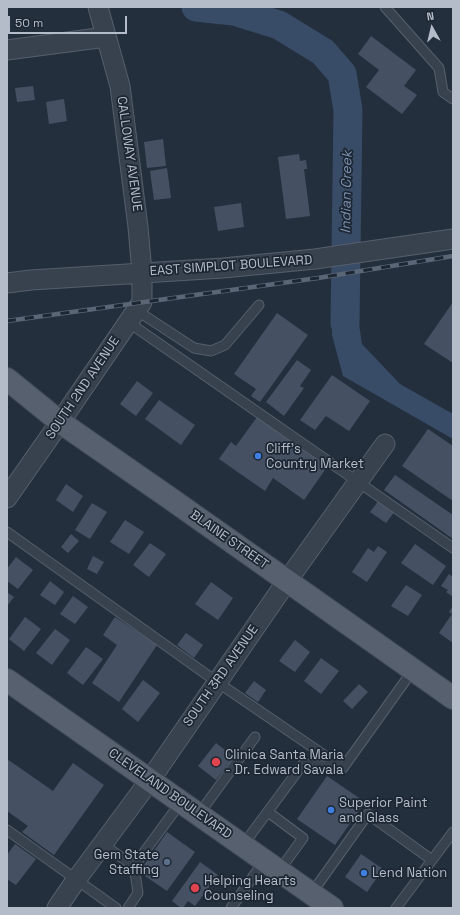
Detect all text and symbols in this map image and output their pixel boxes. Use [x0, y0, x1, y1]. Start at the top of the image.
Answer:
scale bar [10, 8, 129, 34]
north arrow [412, 8, 452, 48]
text: N [426, 9, 435, 24]
text: 50 m [15, 15, 43, 31]
street label: CALLOWAY AVENUE [113, 95, 145, 213]
water label: Indian Creek [338, 150, 356, 234]
street label: EAST SIMPLOT BOULEVARD [149, 253, 313, 279]
street label: SOUTH 2ND AVENUE [43, 334, 123, 442]
place label: Cliff's Country Market [266, 441, 364, 472]
marker: Cliff's Country Market [253, 451, 263, 461]
street label: BLAINE STREET [187, 507, 271, 573]
street label: SOUTH 3RD AVENUE [180, 622, 262, 730]
street label: CLEVELAND BOULEVARD [105, 746, 235, 842]
place label: Clinica Santa Maria - Dr. Edward Savala [225, 747, 344, 778]
marker: Clinica Santa Maria - Dr. Edward Savala [210, 756, 222, 768]
place label: Superior Paint and Glass [339, 795, 427, 826]
marker: Superior Paint and Glass [326, 805, 336, 815]
place label: Gem State Staffing [94, 847, 159, 878]
marker: Gem State Staffing [162, 857, 172, 867]
place label: Lend Nation [372, 865, 447, 881]
marker: Lend Nation [359, 868, 369, 878]
place label: Helping Hearts Counseling [204, 873, 296, 904]
marker: Helping Hearts Counseling [189, 882, 201, 894]

